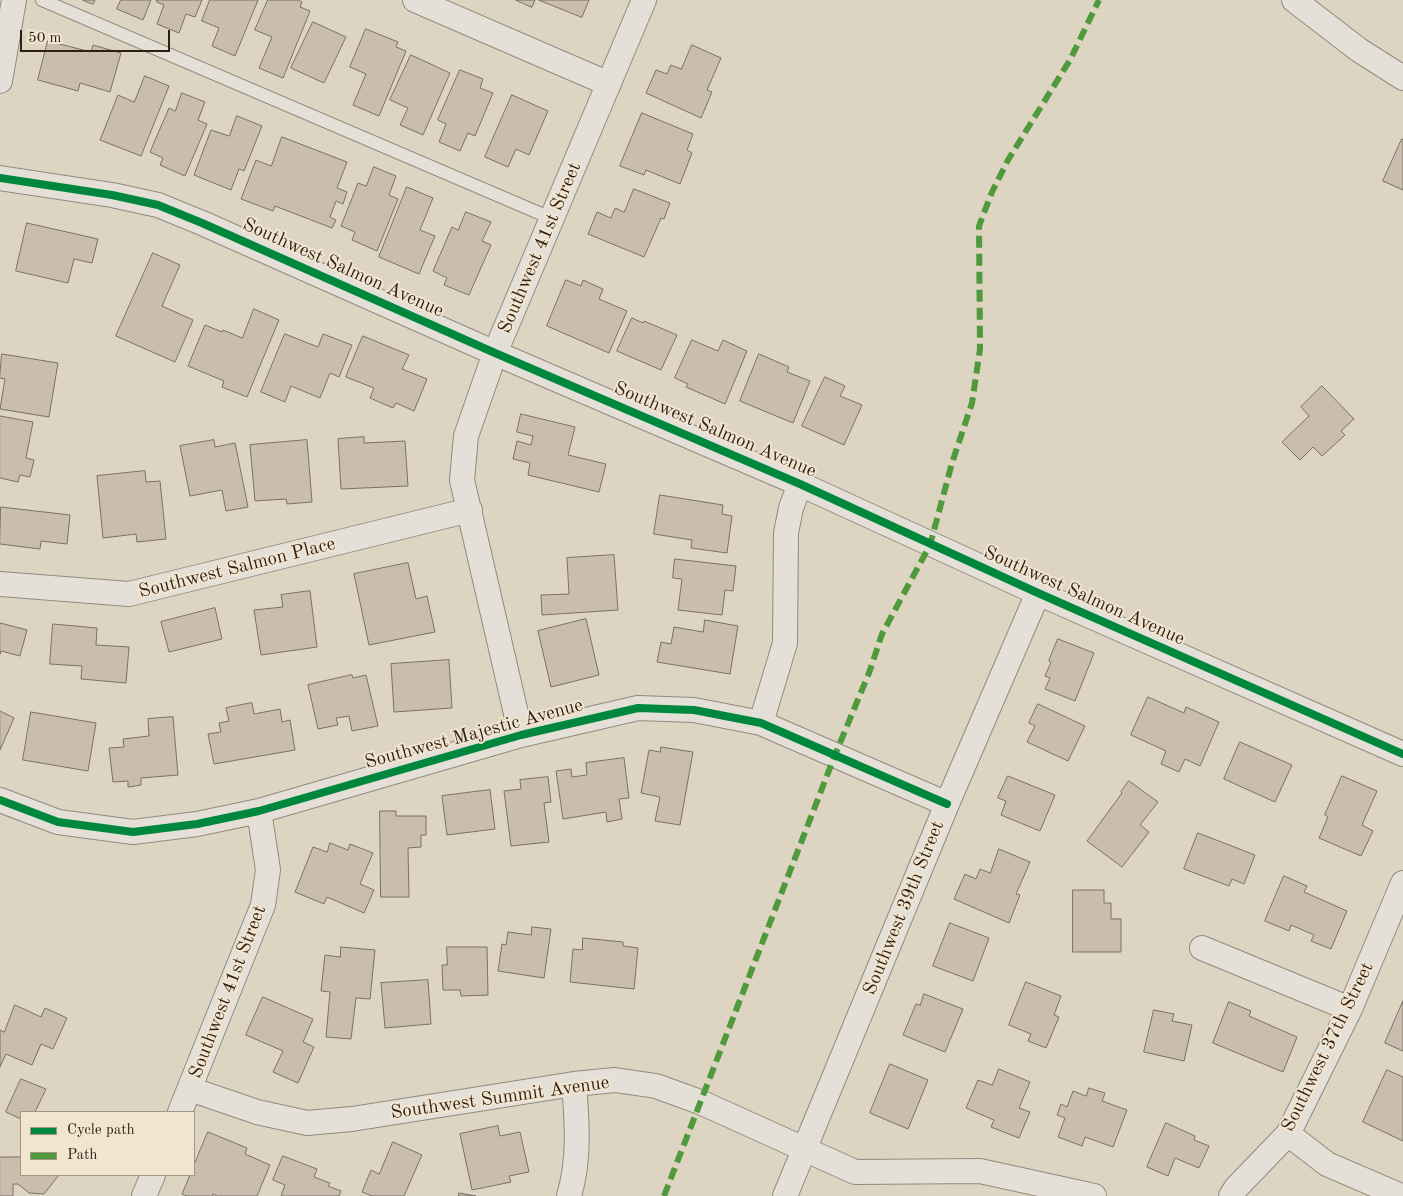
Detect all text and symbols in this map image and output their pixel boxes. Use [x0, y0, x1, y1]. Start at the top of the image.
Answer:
scale bar [22, 20, 172, 52]
text: 50 m [28, 31, 62, 46]
street label: Southwest 41st Street [494, 159, 586, 337]
street label: Southwest Salmon Avenue [239, 213, 447, 323]
street label: Southwest Salmon Avenue [610, 377, 820, 483]
street label: Southwest Salmon Place [136, 533, 338, 603]
street label: Southwest Salmon Avenue [980, 541, 1188, 651]
street label: Southwest Majestic Avenue [362, 694, 586, 774]
street label: Southwest 39th Street [859, 818, 949, 998]
street label: Southwest 41st Street [184, 902, 272, 1082]
street label: Southwest 37th Street [1277, 958, 1379, 1136]
street label: Southwest Summit Avenue [389, 1071, 611, 1125]
legend [20, 1111, 195, 1176]
text: Cycle path [67, 1123, 135, 1138]
text: Path [67, 1148, 97, 1163]

